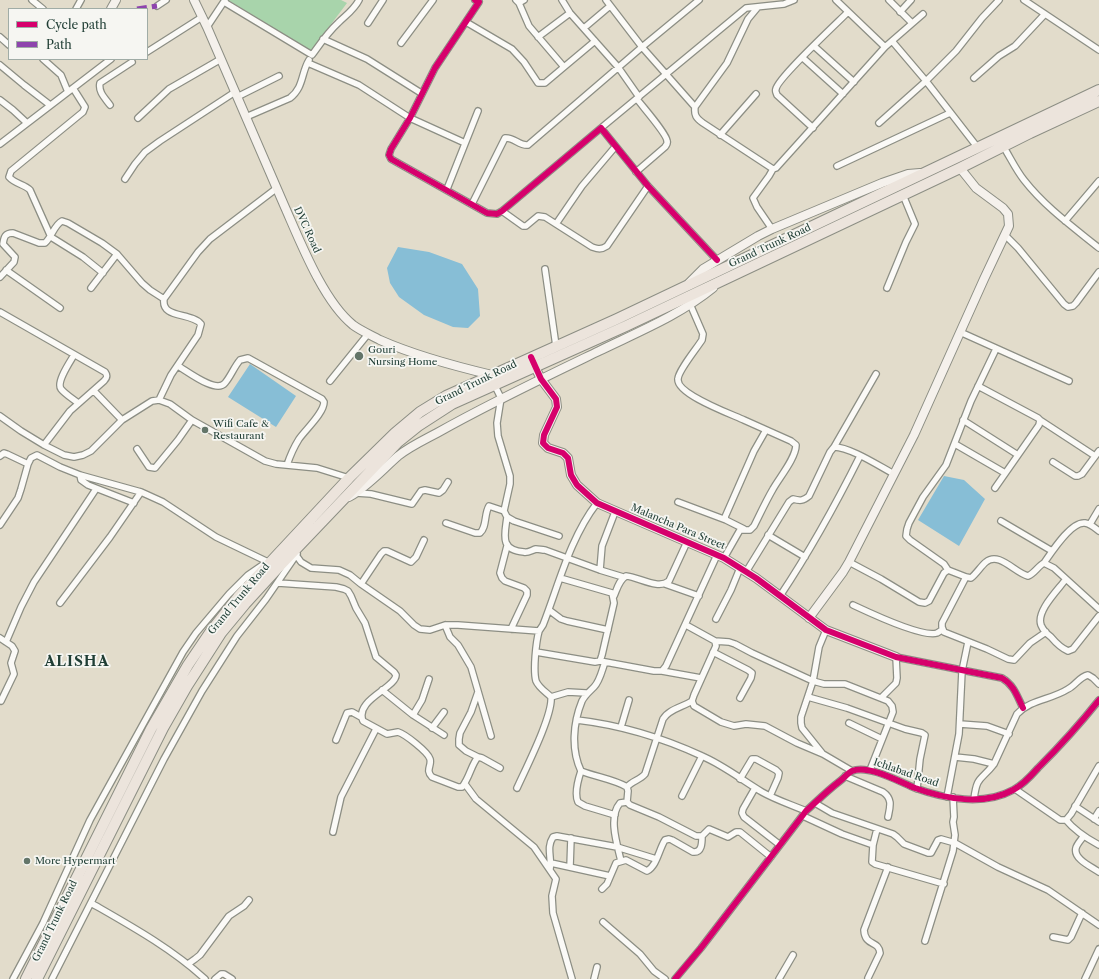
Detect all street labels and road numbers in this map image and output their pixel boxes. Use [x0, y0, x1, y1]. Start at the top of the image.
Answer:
street label: DVC Road [291, 205, 323, 255]
street label: Grand Trunk Road [727, 222, 813, 270]
street label: Grand Trunk Road [433, 358, 519, 408]
street label: Malancha Para Street [629, 502, 727, 552]
street label: Grand Trunk Road [206, 561, 272, 637]
street label: Ichlabad Road [872, 756, 940, 790]
street label: Grand Trunk Road [30, 878, 80, 964]

